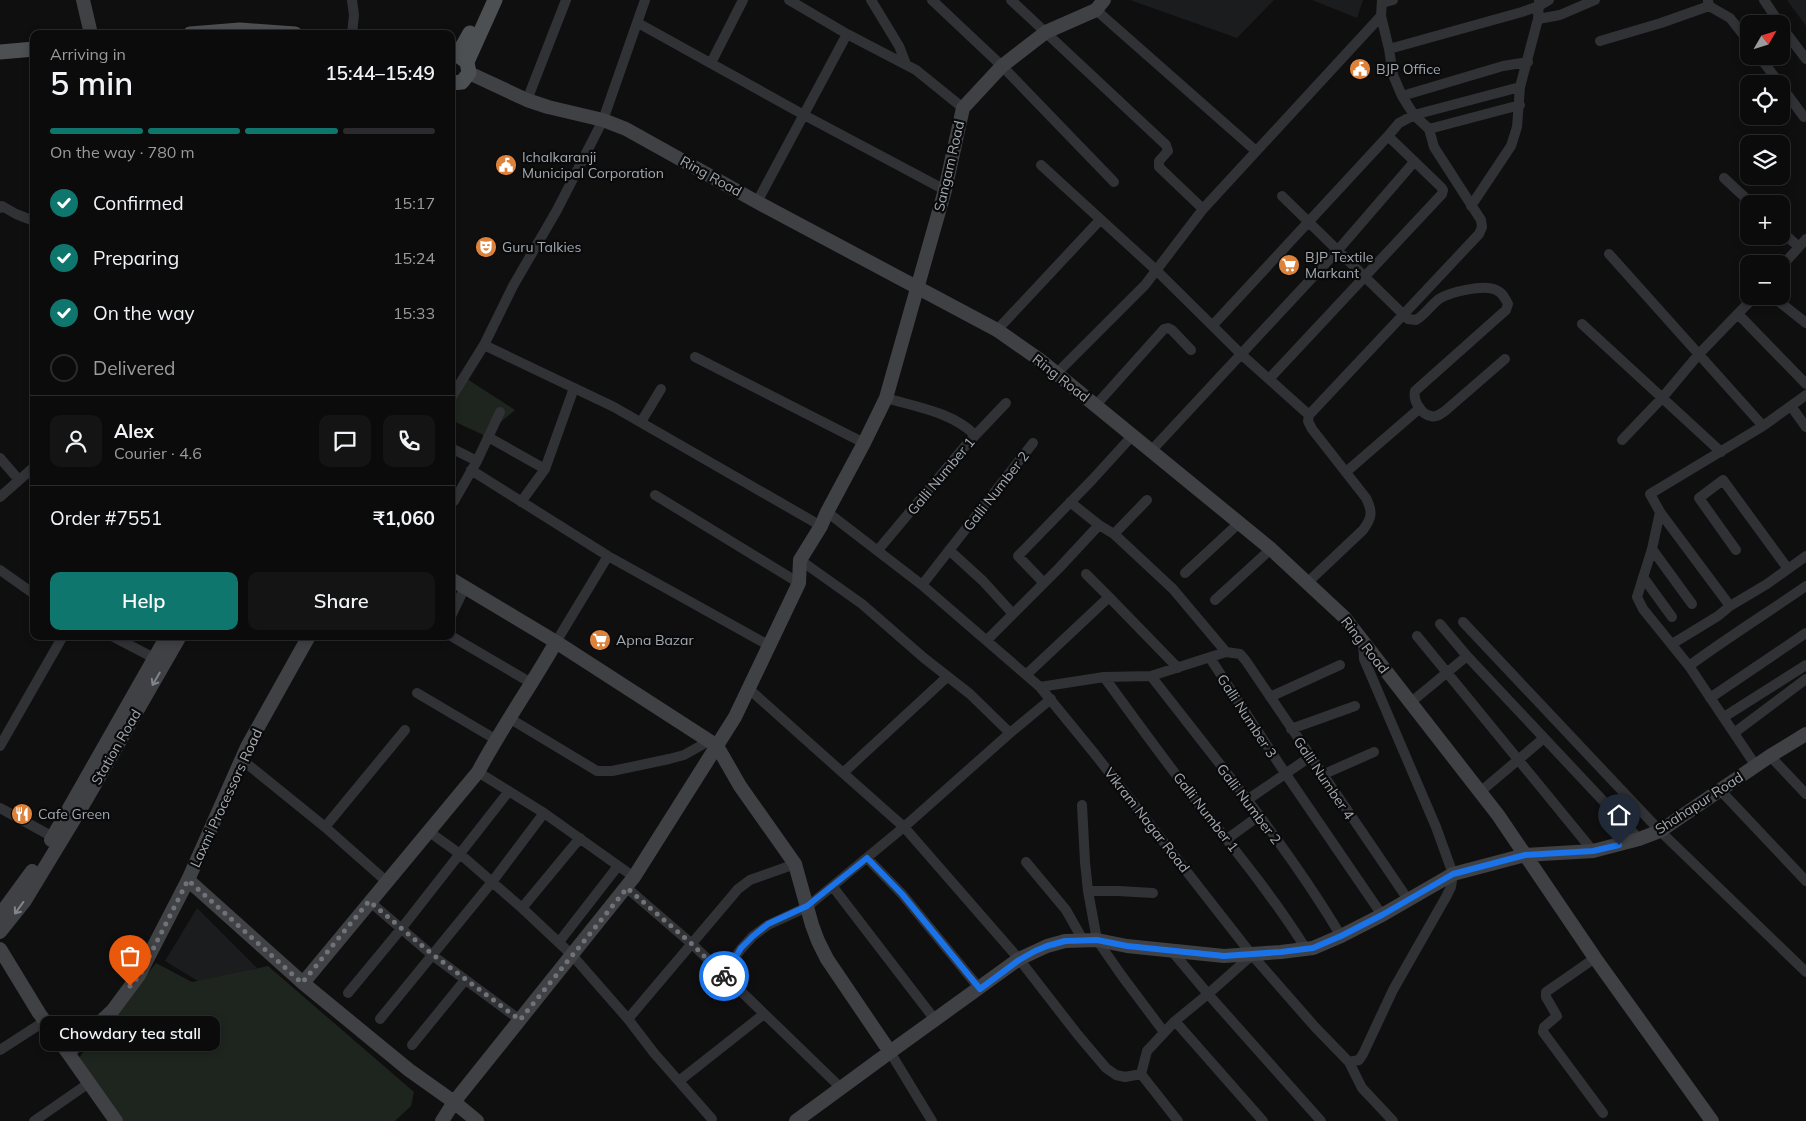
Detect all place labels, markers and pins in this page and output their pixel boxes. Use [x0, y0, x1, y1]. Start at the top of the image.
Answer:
public building icon: BJP Office [1348, 57, 1372, 81]
place label: BJP Office [1376, 60, 1441, 78]
place label: Ichalkaranji Municipal Corporation [522, 148, 664, 182]
public building icon: Ichalkaranji Municipal Corporation [494, 153, 518, 177]
theatre icon: Guru Talkies [474, 235, 498, 259]
place label: Guru Talkies [502, 238, 581, 256]
place label: BJP Textile Markant [1305, 248, 1373, 282]
supermarket icon: BJP Textile Markant [1277, 253, 1301, 277]
supermarket icon: Apna Bazar [588, 628, 612, 652]
place label: Apna Bazar [616, 631, 694, 649]
pin [1598, 794, 1640, 845]
restaurant icon: Cafe Green [10, 802, 34, 826]
place label: Cafe Green [38, 805, 110, 823]
pin [109, 935, 151, 986]
callout: Chowdary tea stall [40, 1016, 220, 1051]

